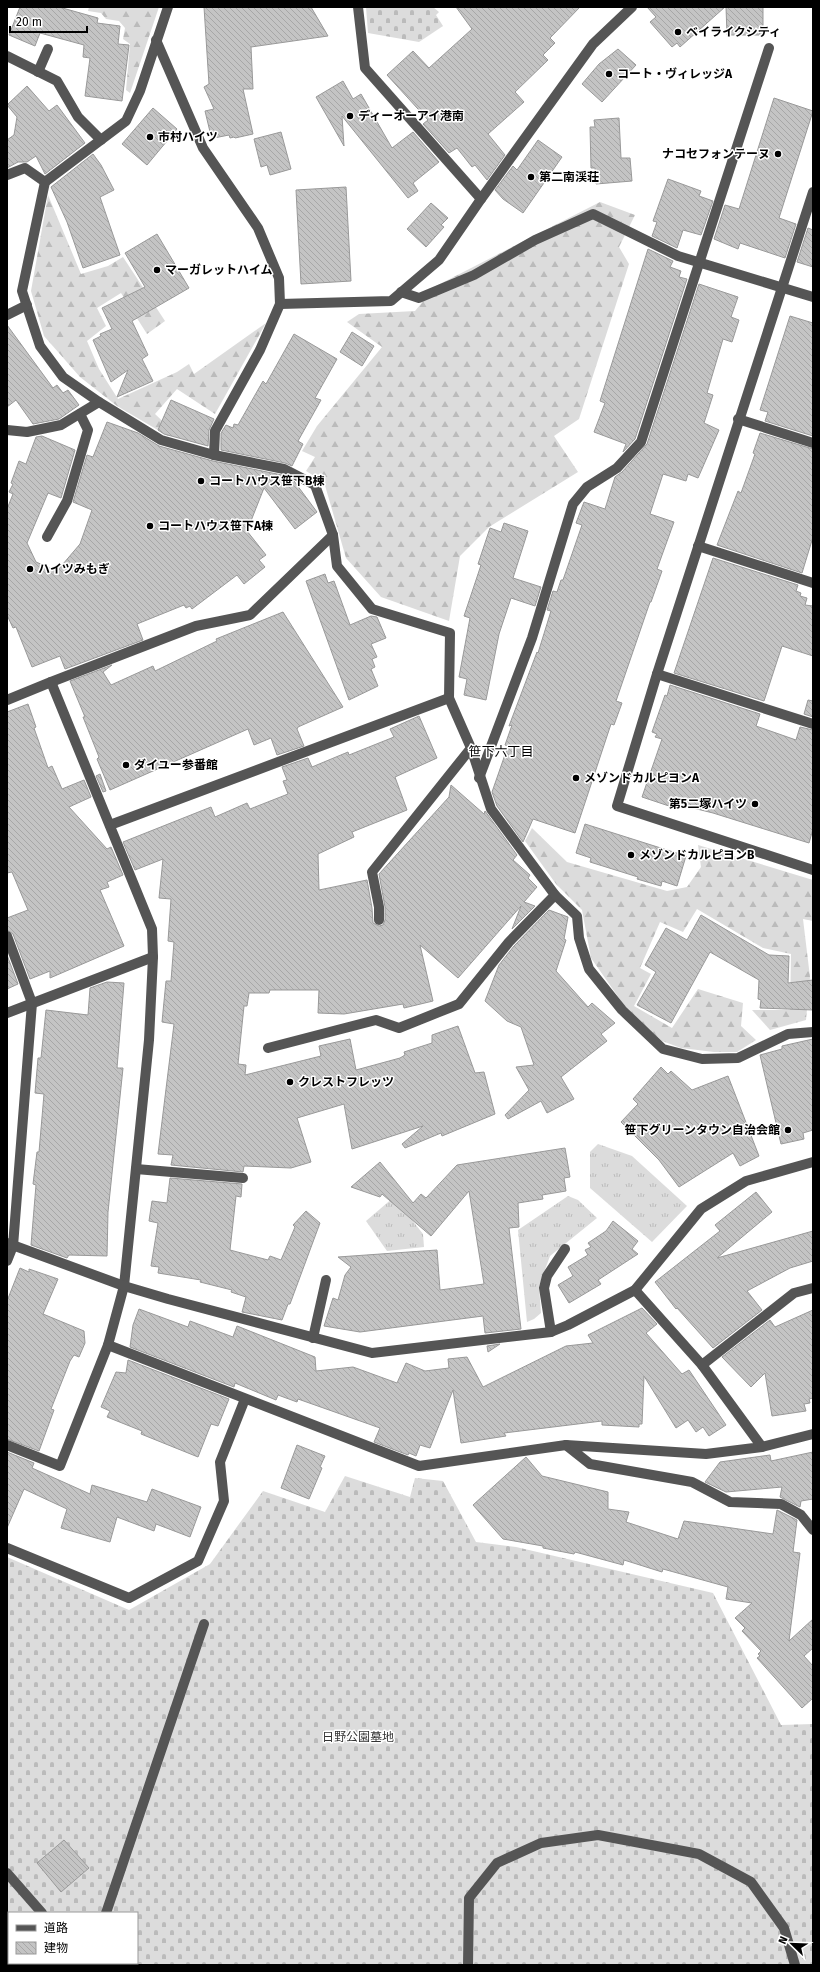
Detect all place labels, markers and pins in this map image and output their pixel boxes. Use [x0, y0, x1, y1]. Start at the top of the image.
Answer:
place label: ベイライクシティ [686, 25, 781, 39]
marker: ベイライクシティ [673, 27, 683, 37]
place label: コート・ヴィレッジA [617, 67, 733, 81]
marker: コート・ヴィレッジA [604, 69, 614, 79]
place label: ディーオーアイ港南 [358, 109, 464, 123]
marker: ディーオーアイ港南 [345, 111, 355, 121]
place label: 市村ハイツ [158, 130, 218, 144]
marker: 市村ハイツ [145, 132, 155, 142]
place label: ナコセフォンテーヌ [662, 147, 770, 161]
marker: ナコセフォンテーヌ [773, 149, 783, 159]
place label: 第二南渓荘 [539, 170, 599, 184]
marker: 第二南渓荘 [526, 172, 536, 182]
place label: マーガレットハイム [165, 263, 273, 277]
marker: マーガレットハイム [152, 265, 162, 275]
place label: コートハウス笹下B棟 [209, 474, 324, 488]
marker: コートハウス笹下B棟 [196, 476, 206, 486]
place label: コートハウス笹下A棟 [158, 519, 273, 533]
marker: コートハウス笹下A棟 [145, 521, 155, 531]
place label: ハイツみもぎ [38, 562, 110, 576]
marker: ハイツみもぎ [25, 564, 35, 574]
place label: ダイユー参番館 [134, 758, 218, 772]
marker: ダイユー参番館 [121, 760, 131, 770]
place label: メゾンドカルピヨンA [584, 771, 700, 785]
marker: メゾンドカルピヨンA [571, 773, 581, 783]
place label: 第5二塚ハイツ [669, 797, 747, 811]
marker: 第5二塚ハイツ [750, 799, 760, 809]
place label: メゾンドカルピヨンB [639, 848, 755, 862]
marker: メゾンドカルピヨンB [626, 850, 636, 860]
place label: クレストフレッツ [298, 1075, 394, 1089]
marker: クレストフレッツ [285, 1077, 295, 1087]
place label: 笹下グリーンタウン自治会館 [625, 1123, 780, 1137]
marker: 笹下グリーンタウン自治会館 [783, 1125, 793, 1135]

